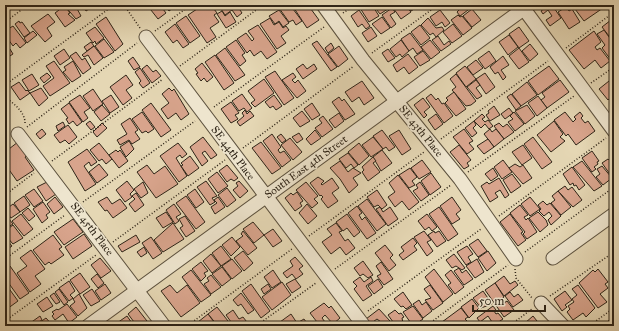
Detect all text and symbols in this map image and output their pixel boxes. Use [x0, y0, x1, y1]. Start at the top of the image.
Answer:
street label: SE 43th Place [396, 103, 446, 160]
street label: SE 44th Place [208, 123, 258, 183]
street label: South East 4th Street [262, 133, 350, 201]
street label: SE 45th Place [68, 200, 116, 259]
scale bar [473, 287, 545, 313]
text: 50 m [479, 294, 504, 308]

